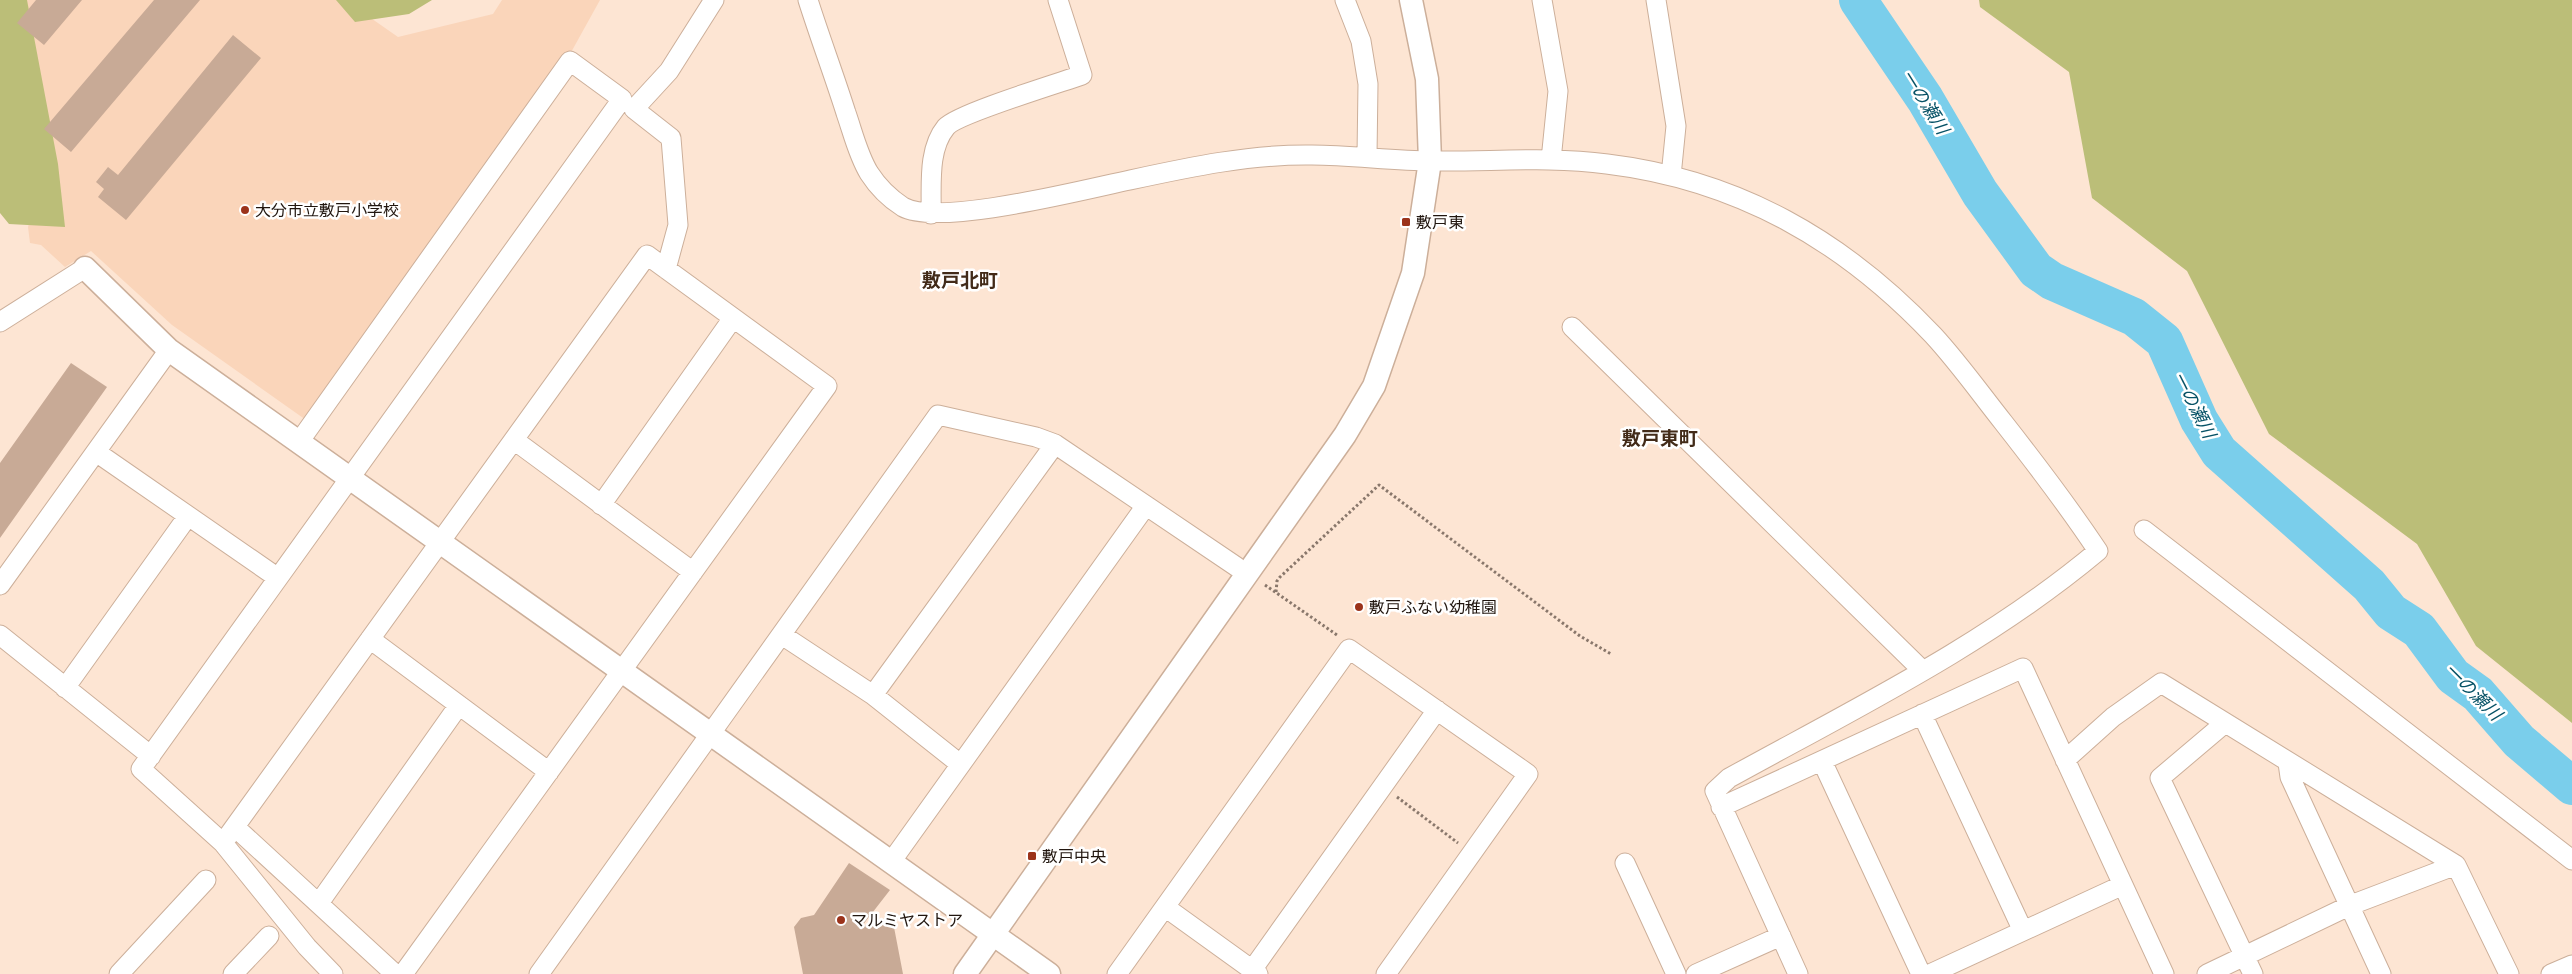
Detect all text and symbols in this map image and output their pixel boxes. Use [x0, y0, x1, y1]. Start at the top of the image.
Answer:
water label: 一の瀬川 [1897, 66, 1954, 140]
place label: 大分市立敷戸小学校 [255, 201, 399, 220]
marker: 大分市立敷戸小学校 [239, 204, 251, 216]
place label: 敷戸東 [1416, 213, 1464, 232]
marker: 敷戸東 [1400, 216, 1412, 228]
district label: 敷戸北町 [922, 270, 998, 292]
water label: 一の瀬川 [2168, 368, 2221, 444]
district label: 敷戸東町 [1622, 428, 1698, 450]
place label: 敷戸ふない幼稚園 [1369, 598, 1497, 617]
marker: 敷戸ふない幼稚園 [1353, 601, 1365, 613]
water label: 一の瀬川 [2440, 659, 2508, 727]
place label: 敷戸中央 [1042, 847, 1106, 866]
marker: 敷戸中央 [1026, 850, 1038, 862]
place label: マルミヤストア [851, 911, 963, 930]
marker: マルミヤストア [835, 914, 847, 926]

